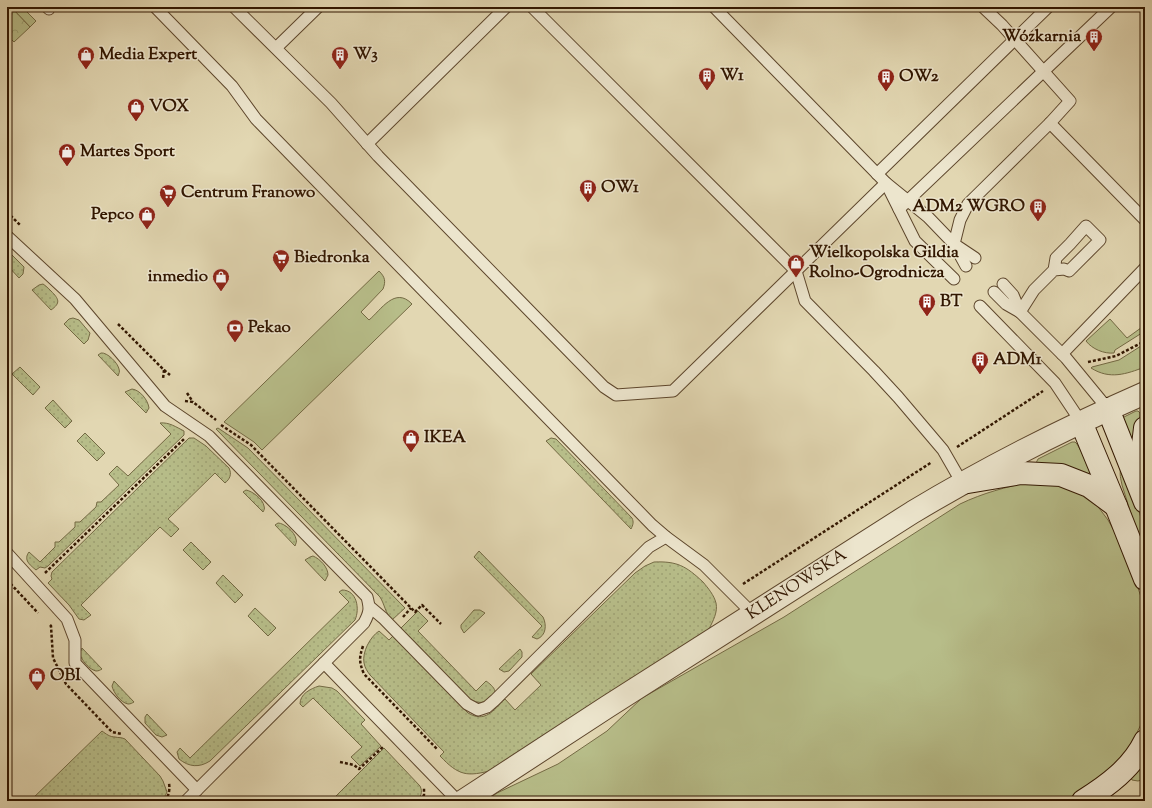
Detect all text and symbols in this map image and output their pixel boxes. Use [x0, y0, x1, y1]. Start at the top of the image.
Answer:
place label: Wózkarnia [1002, 25, 1081, 49]
building icon: Wózkarnia [1084, 27, 1104, 52]
place label: Media Expert [99, 43, 197, 67]
place label: W3 [353, 43, 378, 67]
shop icon: Media Expert [76, 45, 96, 70]
building icon: W3 [330, 45, 350, 70]
place label: W1 [720, 64, 744, 88]
place label: OW2 [899, 65, 939, 89]
building icon: W1 [697, 66, 717, 91]
building icon: OW2 [876, 67, 896, 92]
place label: VOX [149, 95, 189, 119]
shop icon: VOX [126, 97, 146, 122]
place label: Martes Sport [80, 140, 175, 164]
shop icon: Martes Sport [57, 142, 77, 167]
place label: OW1 [601, 176, 639, 200]
building icon: OW1 [578, 178, 598, 203]
place label: Centrum Franowo [181, 181, 315, 205]
supermarket icon: Centrum Franowo [158, 183, 178, 208]
place label: ADM2 WGRO [912, 195, 1025, 219]
building icon: ADM2 WGRO [1028, 197, 1048, 222]
place label: Pepco [91, 203, 134, 227]
shop icon: Pepco [137, 205, 157, 230]
place label: Wielkopolska Gildia Rolno-Ogrodnicza [809, 241, 959, 285]
place label: Biedronka [294, 246, 370, 270]
supermarket icon: Biedronka [271, 248, 291, 273]
shop icon: Wielkopolska Gildia Rolno-Ogrodnicza [786, 253, 806, 278]
place label: inmedio [148, 265, 208, 289]
shop icon: inmedio [211, 267, 231, 292]
place label: BT [940, 290, 962, 314]
building icon: BT [917, 292, 937, 317]
place label: Pekao [248, 316, 291, 340]
bank icon: Pekao [225, 318, 245, 343]
place label: ADM1 [993, 348, 1042, 372]
building icon: ADM1 [970, 350, 990, 375]
place label: IKEA [424, 426, 466, 450]
shop icon: IKEA [401, 428, 421, 453]
street label: KLENOWSKA [742, 543, 852, 626]
place label: OBI [50, 664, 81, 688]
shop icon: OBI [27, 666, 47, 691]

